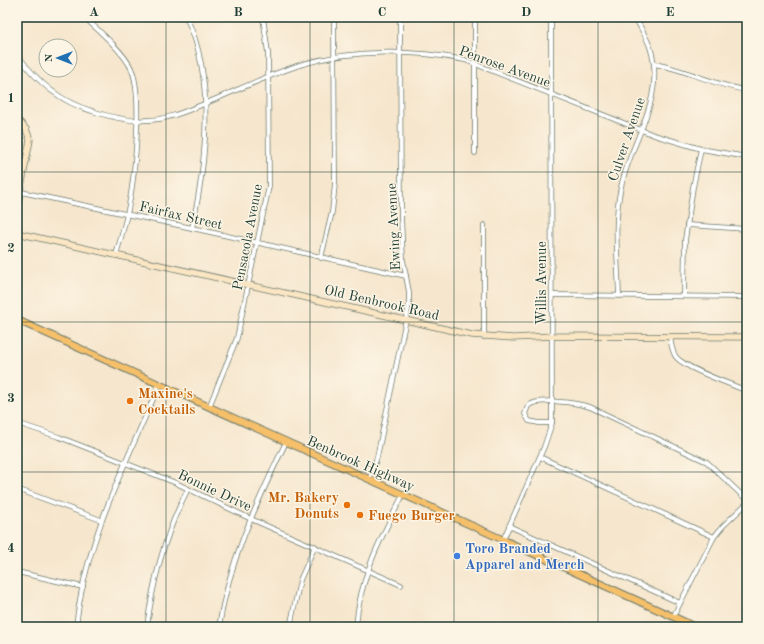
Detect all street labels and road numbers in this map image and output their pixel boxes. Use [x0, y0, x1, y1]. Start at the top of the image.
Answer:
street label: Penrose Avenue [457, 44, 552, 90]
street label: Culver Avenue [606, 95, 648, 183]
street label: Pensacola Avenue [231, 183, 265, 291]
street label: Ewing Avenue [385, 183, 403, 271]
street label: Fairfax Street [138, 200, 224, 232]
street label: Willis Avenue [535, 241, 549, 325]
street label: Old Benbrook Road [323, 283, 441, 323]
street label: Benbrook Highway [305, 434, 417, 494]
street label: Bonnie Drive [176, 468, 254, 514]

